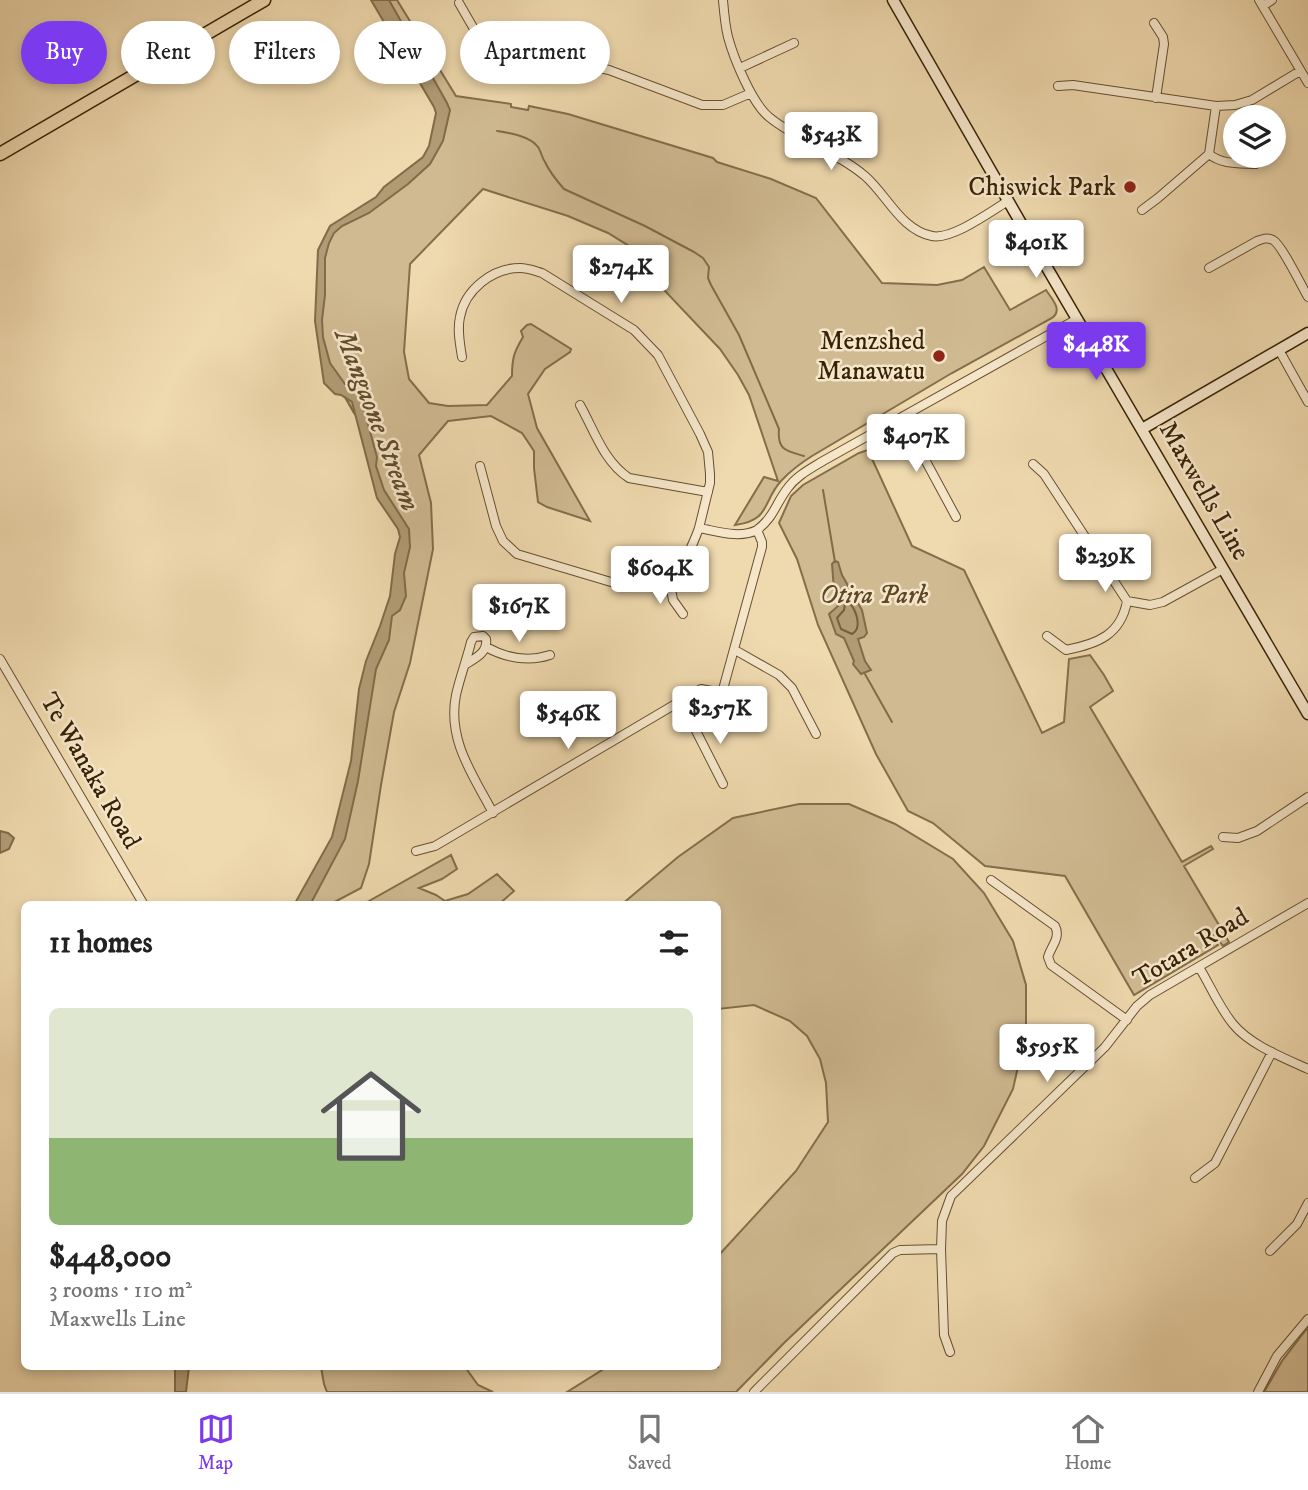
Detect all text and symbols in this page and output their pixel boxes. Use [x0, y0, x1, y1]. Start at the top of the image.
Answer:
chip: Buy [21, 21, 107, 84]
chip: Rent [121, 21, 215, 84]
chip: Filters [229, 21, 340, 84]
chip: New [354, 21, 446, 84]
chip: Apartment [460, 21, 610, 84]
map controls [1223, 105, 1286, 168]
button: layers [1223, 105, 1286, 168]
pin: $543K [782, 113, 880, 172]
text: $543K [801, 120, 861, 149]
place label: Chiswick Park [968, 171, 1116, 204]
marker: Chiswick Park [1122, 179, 1138, 195]
pin: $401K [987, 220, 1085, 280]
text: $401K [1005, 228, 1067, 257]
pin: $274K [572, 246, 670, 305]
text: $274K [589, 253, 653, 282]
water label: Mangaone Stream [326, 322, 428, 516]
pin: $448K [1047, 322, 1145, 382]
place label: Menzshed Manawatu [817, 325, 925, 388]
text: $448K [1063, 330, 1129, 359]
marker: Menzshed Manawatu [931, 348, 947, 364]
pin: $407K [867, 414, 965, 474]
street label: Maxwells Line [1151, 416, 1257, 566]
text: $407K [883, 422, 949, 451]
pin: $239K [1056, 534, 1154, 594]
text: $239K [1075, 542, 1135, 571]
pin: $604K [611, 546, 709, 606]
text: $604K [627, 554, 693, 583]
park label: Otira Park [820, 579, 928, 612]
pin: $167K [470, 584, 568, 644]
text: $167K [488, 592, 550, 621]
pin: $257K [671, 686, 769, 746]
street label: Te Wanaka Road [32, 687, 148, 855]
pin: $546K [519, 692, 617, 751]
text: $257K [688, 694, 752, 723]
text: $546K [536, 699, 600, 728]
street label: Totara Road [1127, 901, 1255, 995]
icon: filters [655, 924, 693, 962]
text: 11 homes [49, 925, 153, 962]
pin: $595K [998, 1024, 1096, 1084]
text: $595K [1015, 1032, 1079, 1061]
icon: home [308, 1053, 434, 1179]
text: $448,000 [49, 1239, 171, 1276]
text: 3 rooms · 110 m² [49, 1276, 192, 1305]
text: Maxwells Line [49, 1305, 186, 1334]
tab: Map [197, 1410, 235, 1475]
tab: Saved [628, 1410, 671, 1475]
tab: Home [1064, 1410, 1111, 1475]

